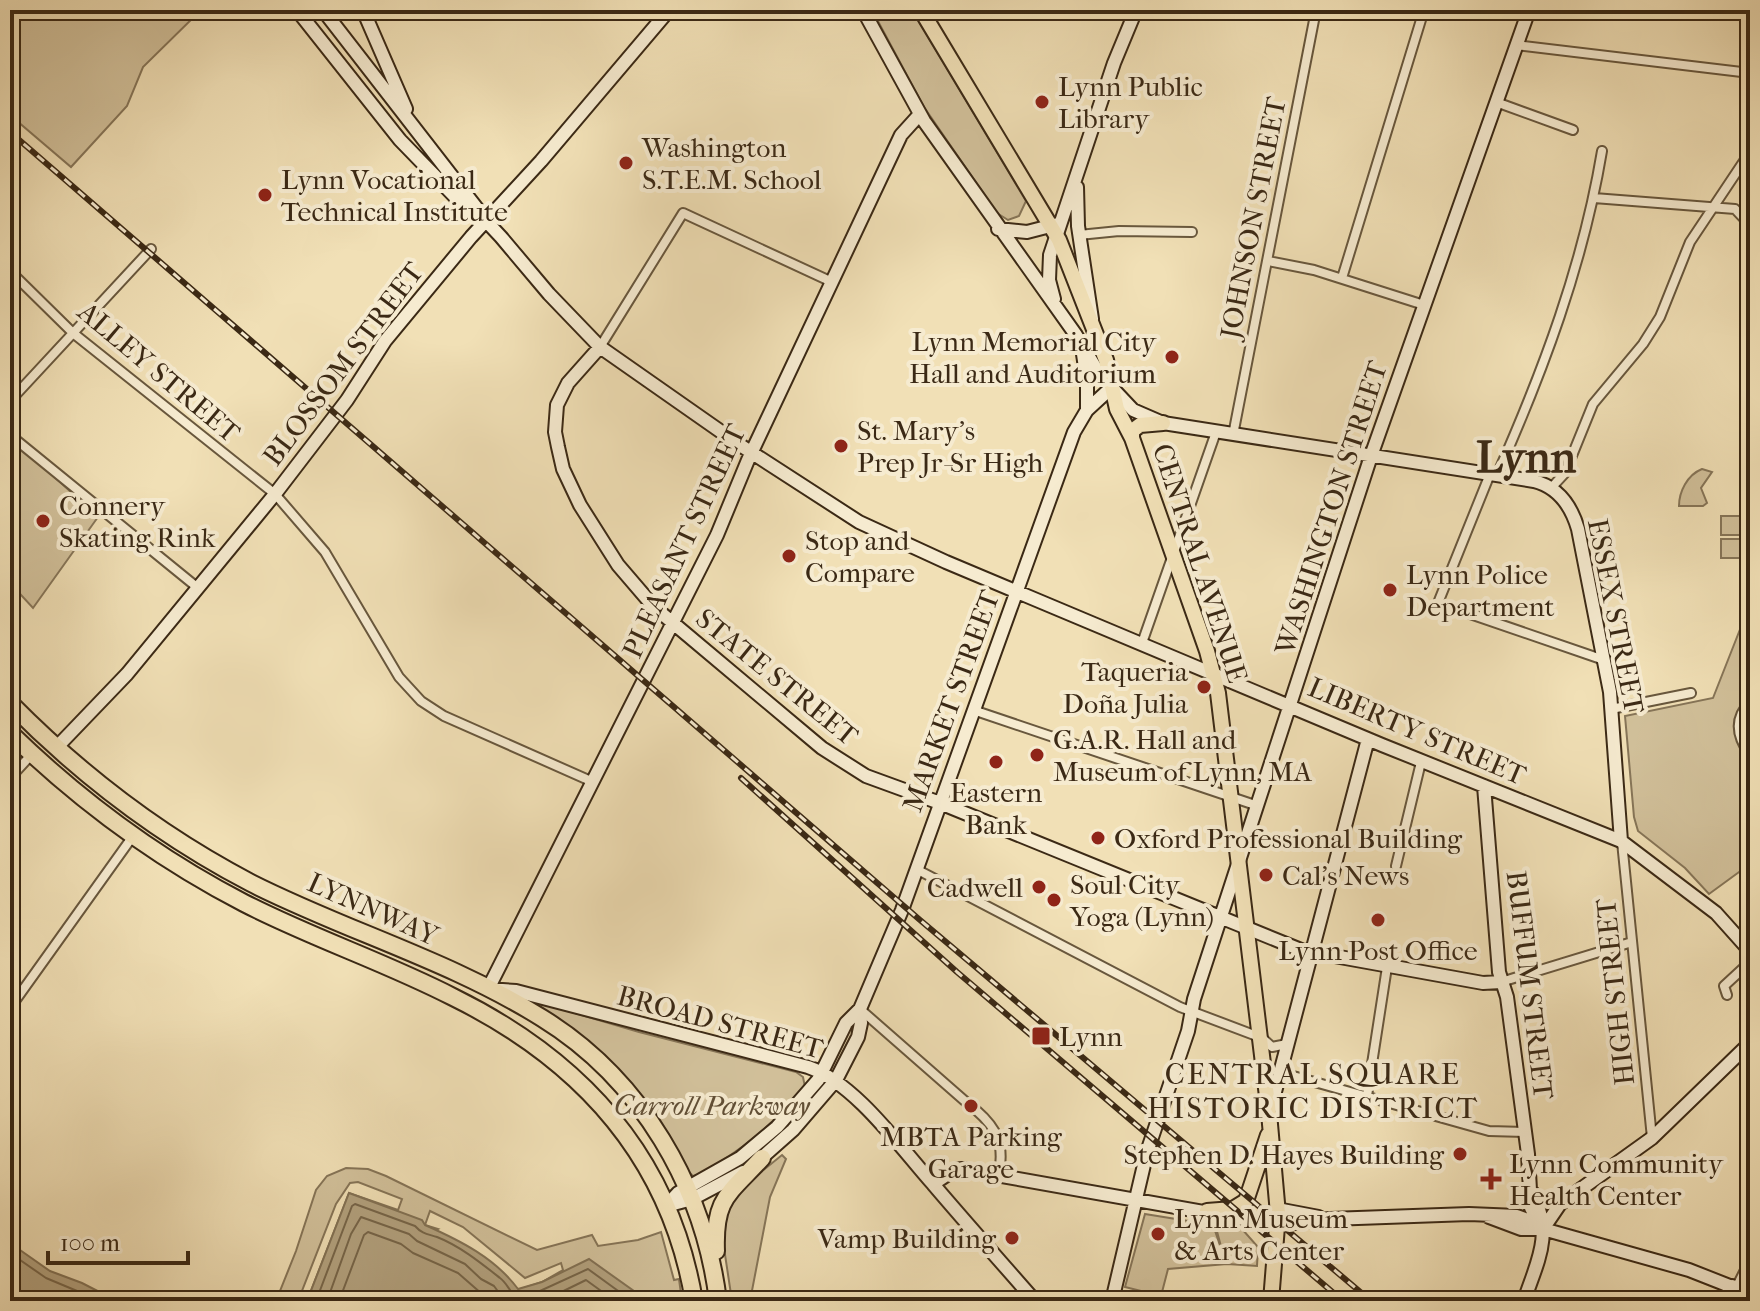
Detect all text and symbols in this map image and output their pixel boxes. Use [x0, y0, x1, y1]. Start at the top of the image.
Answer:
place label: Lynn Public Library [1058, 70, 1203, 135]
marker: Lynn Public Library [1033, 93, 1051, 111]
street label: JOHNSON STREET [1213, 93, 1293, 344]
place label: Washington S.T.E.M. School [641, 131, 822, 196]
marker: Washington S.T.E.M. School [617, 154, 635, 172]
place label: Lynn Vocational Technical Institute [281, 163, 508, 228]
marker: Lynn Vocational Technical Institute [256, 186, 274, 204]
street label: BLOSSOM STREET [256, 255, 431, 472]
street label: ALLEY STREET [71, 294, 247, 450]
place label: Lynn Memorial City Hall and Auditorium [909, 325, 1157, 390]
marker: Lynn Memorial City Hall and Auditorium [1163, 348, 1181, 366]
street label: WASHINGTON STREET [1268, 356, 1394, 660]
place label: St. Mary's Prep Jr-Sr High [857, 414, 1043, 479]
street label: PLEASANT STREET [615, 418, 753, 663]
district label: Lynn [1476, 432, 1576, 483]
marker: St. Mary's Prep Jr-Sr High [832, 437, 850, 455]
street label: CENTRAL AVENUE [1146, 439, 1254, 687]
place label: Connery Skating Rink [59, 489, 216, 554]
marker: Connery Skating Rink [34, 512, 52, 530]
street label: ESSEX STREET [1581, 516, 1651, 717]
place label: Stop and Compare [805, 524, 915, 589]
marker: Stop and Compare [780, 547, 798, 565]
place label: Lynn Police Department [1406, 558, 1554, 623]
marker: Lynn Police Department [1381, 581, 1399, 599]
street label: MARKET STREET [896, 585, 1007, 816]
street label: STATE STREET [689, 602, 865, 753]
place label: Taqueria Doña Julia [1063, 655, 1189, 720]
street label: LIBERTY STREET [1303, 670, 1532, 792]
marker: Taqueria Doña Julia [1195, 678, 1213, 696]
place label: G.A.R. Hall and Museum of Lynn, MA [1053, 723, 1313, 788]
marker: G.A.R. Hall and Museum of Lynn, MA [1028, 746, 1046, 764]
marker: Eastern Bank [987, 753, 1005, 771]
place label: Eastern Bank [950, 776, 1042, 841]
place label: Oxford Professional Building [1114, 822, 1463, 855]
marker: Oxford Professional Building [1089, 829, 1107, 847]
place label: Cal's News [1282, 859, 1409, 892]
street label: LYNNWAY [303, 866, 444, 953]
marker: Cal's News [1257, 866, 1275, 884]
place label: Soul City Yoga (Lynn) [1069, 868, 1214, 933]
street label: BUFFUM STREET [1500, 869, 1561, 1102]
place label: Cadwell [927, 871, 1023, 904]
marker: Cadwell [1030, 878, 1048, 896]
marker: Soul City Yoga (Lynn) [1045, 891, 1063, 909]
street label: HIGH STREET [1589, 896, 1641, 1087]
marker: Lynn Post Office [1369, 911, 1387, 929]
place label: Lynn Post Office [1278, 934, 1478, 967]
street label: BROAD STREET [614, 979, 827, 1066]
place label: Lynn [1059, 1020, 1123, 1053]
marker: Lynn [1030, 1025, 1052, 1047]
district label: CENTRAL SQUARE HISTORIC DISTRICT [1147, 1057, 1479, 1126]
park label: Carroll Parkway [614, 1089, 811, 1122]
marker: MBTA Parking Garage [962, 1097, 980, 1115]
place label: MBTA Parking Garage [880, 1120, 1063, 1185]
place label: Stephen D. Hayes Building [1124, 1138, 1445, 1171]
marker: Stephen D. Hayes Building [1451, 1145, 1469, 1163]
place label: Lynn Community Health Center [1509, 1147, 1724, 1212]
marker: Lynn Community Health Center [1480, 1168, 1502, 1190]
place label: Lynn Museum & Arts Center [1174, 1202, 1349, 1267]
scale bar [48, 1215, 188, 1265]
place label: Vamp Building [816, 1222, 997, 1255]
marker: Lynn Museum & Arts Center [1149, 1225, 1167, 1243]
text: 100 m [60, 1229, 120, 1257]
marker: Vamp Building [1003, 1229, 1021, 1247]

